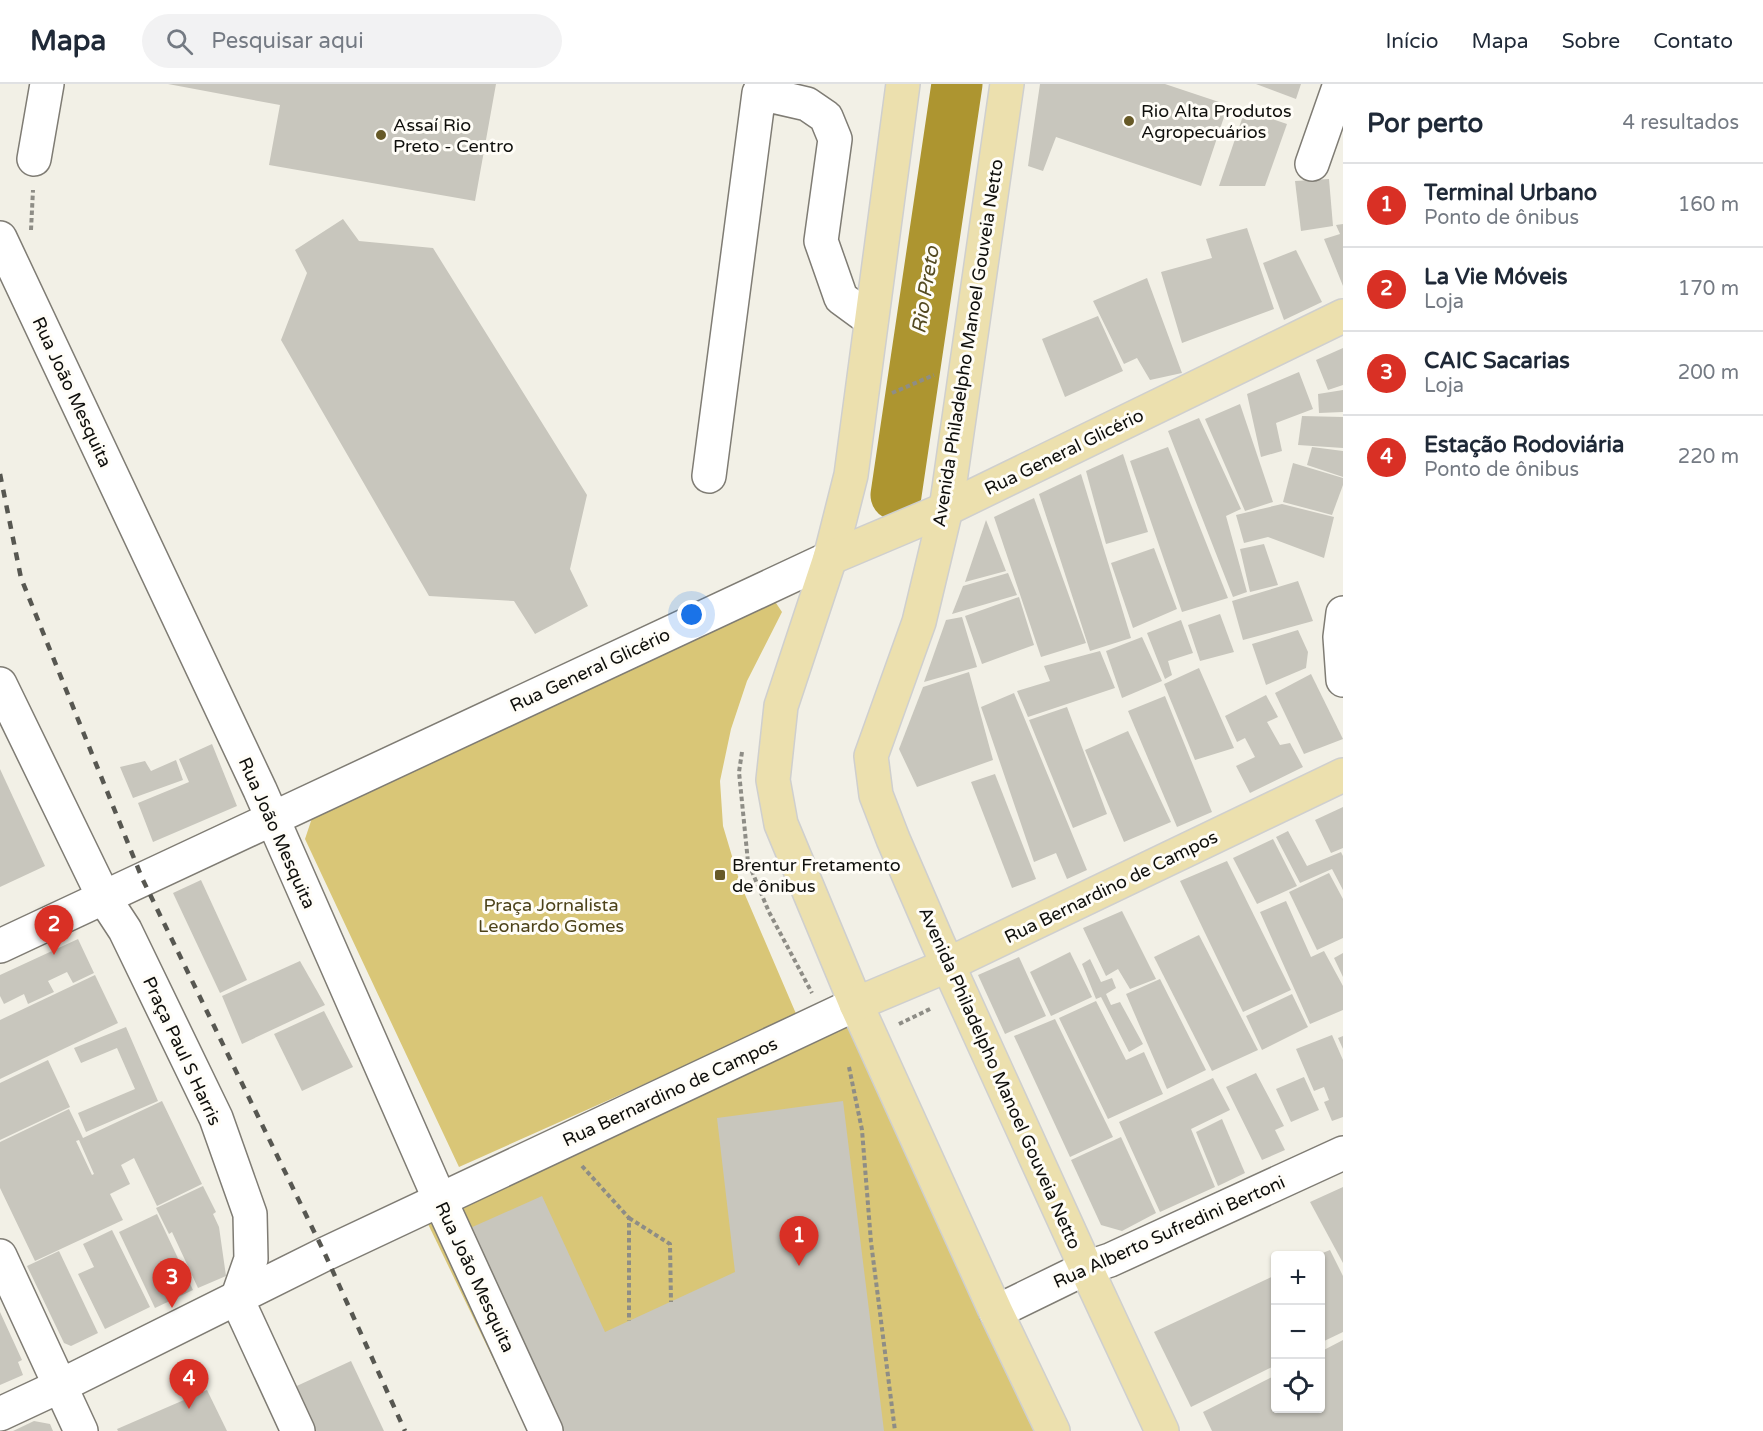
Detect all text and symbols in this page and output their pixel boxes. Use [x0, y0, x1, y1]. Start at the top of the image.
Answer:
search box [142, 14, 562, 68]
text: Mapa [30, 24, 106, 58]
icon: search [163, 25, 196, 58]
text: Pesquisar aqui [211, 28, 364, 54]
text: Início [1386, 29, 1438, 54]
text: Mapa [1471, 29, 1529, 54]
text: Sobre [1562, 29, 1620, 54]
text: Contato [1653, 29, 1733, 54]
place label: Rio Alta Produtos Agropecuários [1141, 100, 1292, 143]
text: Por perto [1367, 108, 1483, 139]
text: 4 resultados [1623, 111, 1739, 135]
place label: Assaí Rio Preto - Centro [393, 114, 514, 157]
marker: Rio Alta Produtos Agropecuários [1122, 114, 1136, 128]
marker: Assaí Rio Preto - Centro [374, 128, 388, 142]
street label: Avenida Philadelpho Manoel Gouveia Netto [928, 157, 1008, 528]
text: Terminal Urbano [1424, 180, 1597, 206]
text: 1 [1380, 193, 1393, 217]
text: 160 m [1678, 193, 1739, 217]
text: Ponto de ônibus [1424, 206, 1579, 230]
water label: Rio Preto [907, 244, 945, 335]
text: La Vie Móveis [1424, 264, 1568, 290]
text: 2 [1380, 277, 1393, 301]
text: 170 m [1678, 277, 1739, 301]
text: Loja [1424, 290, 1464, 314]
street label: Rua João Mesquita [28, 313, 116, 471]
text: CAIC Sacarias [1424, 348, 1570, 374]
text: 3 [1380, 361, 1393, 385]
text: 200 m [1678, 361, 1739, 385]
text: Loja [1424, 374, 1464, 398]
street label: Rua General Glicério [981, 404, 1147, 500]
text: Estação Rodoviária [1424, 432, 1624, 458]
text: 4 [1380, 445, 1393, 469]
text: 220 m [1678, 445, 1739, 469]
text: Ponto de ônibus [1424, 458, 1579, 482]
your location [677, 600, 706, 629]
street label: Rua General Glicério [506, 623, 674, 717]
street label: Rua João Mesquita [234, 754, 320, 912]
street label: Rua Bernardino de Campos [1001, 826, 1221, 948]
place label: Brentur Fretamento de ônibus [732, 854, 901, 897]
marker: Brentur Fretamento de ônibus [713, 868, 727, 882]
park label: Praça Jornalista Leonardo Gomes [478, 894, 624, 937]
street label: Avenida Philadelpho Manoel Gouveia Netto [914, 904, 1086, 1252]
pin: 2 [34, 906, 74, 955]
street label: Praça Paul S Harris [138, 973, 226, 1129]
street label: Rua Bernardino de Campos [559, 1032, 781, 1152]
street label: Rua Alberto Sufredini Bertoni [1050, 1171, 1288, 1293]
street label: Rua João Mesquita [431, 1198, 519, 1356]
pin: 1 [780, 1216, 818, 1266]
map controls [1271, 1251, 1325, 1413]
button: + [1271, 1251, 1325, 1305]
pin: 3 [152, 1258, 192, 1308]
button: − [1271, 1305, 1325, 1359]
button: locate [1271, 1359, 1325, 1413]
pin: 4 [170, 1360, 208, 1409]

